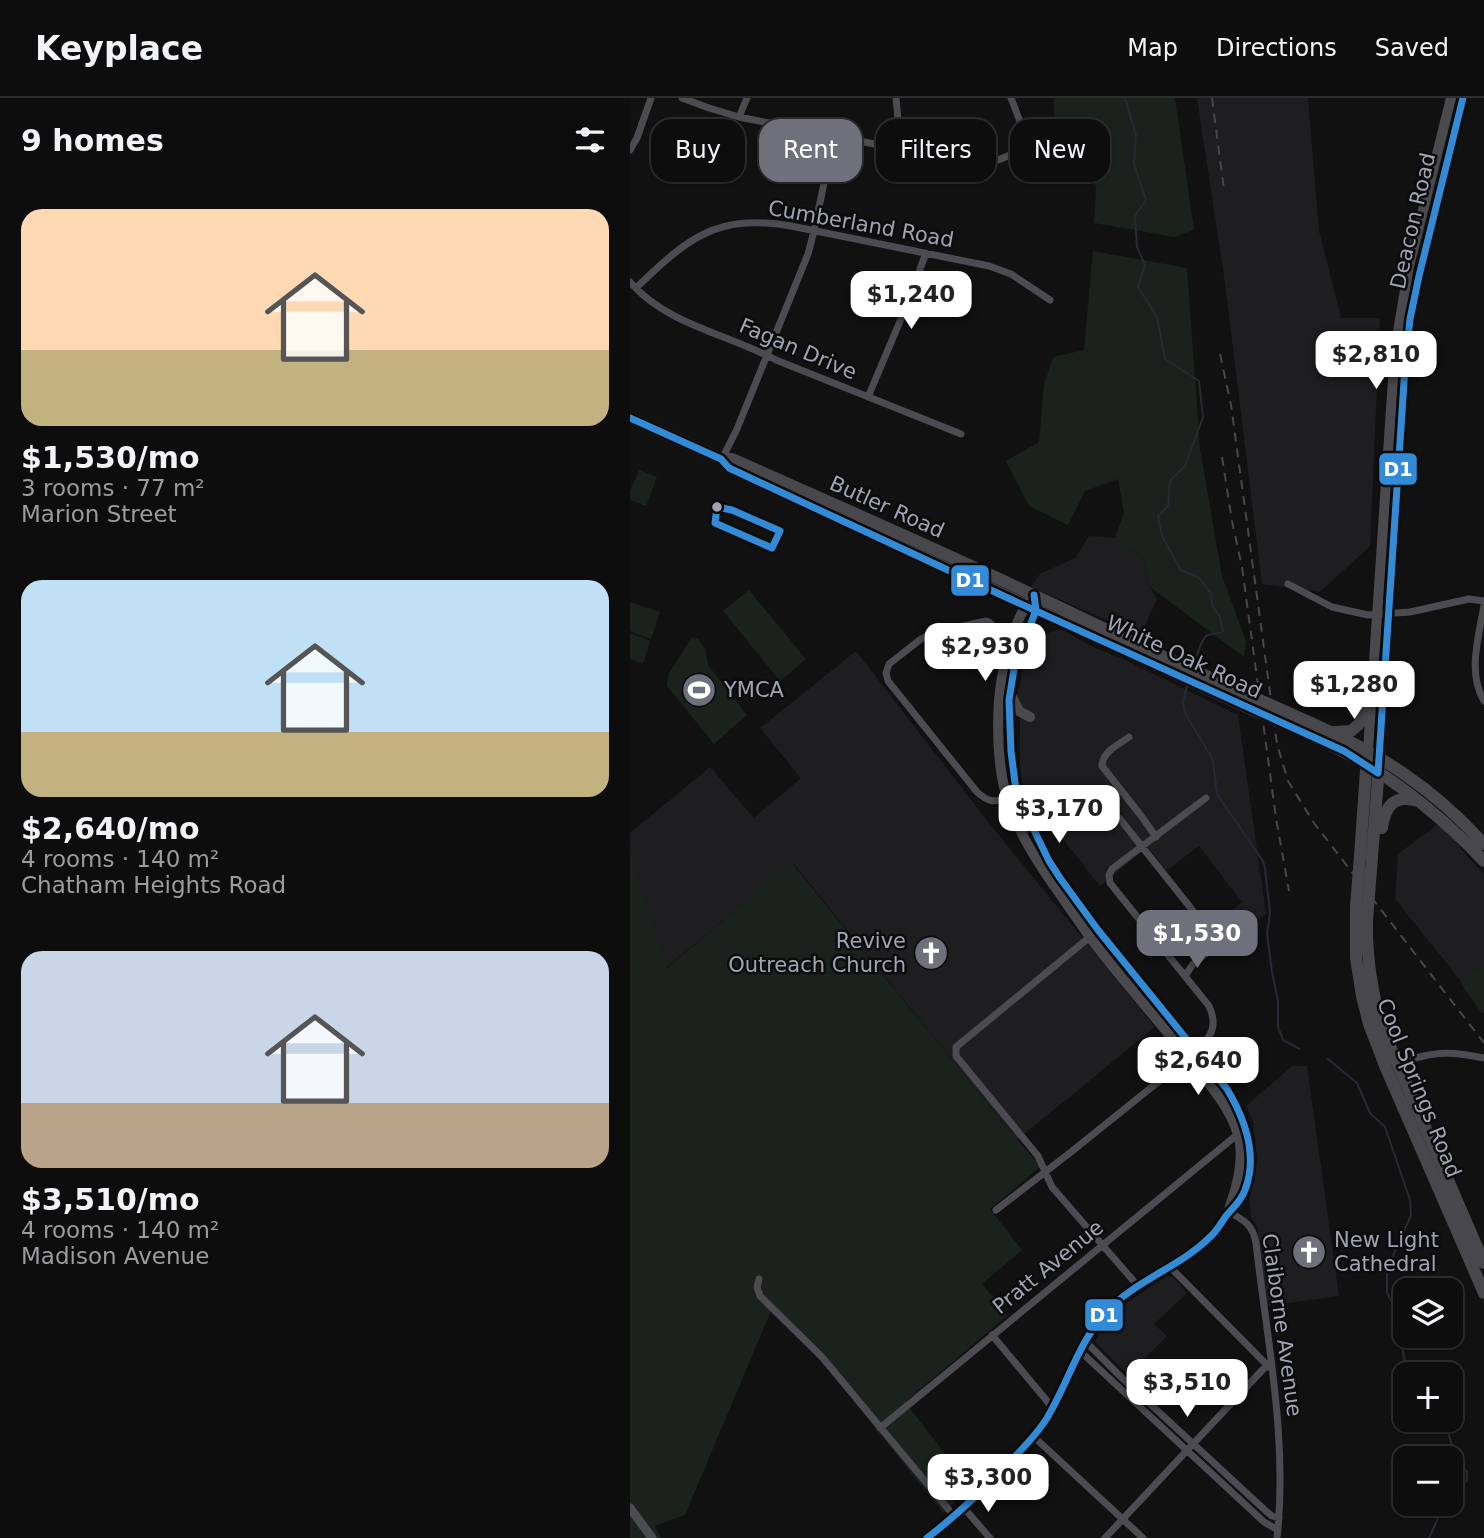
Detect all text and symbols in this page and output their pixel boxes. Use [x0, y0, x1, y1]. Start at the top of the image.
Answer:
text: Keyplace [35, 29, 203, 68]
text: Map [1127, 34, 1178, 62]
text: Directions [1216, 34, 1337, 62]
text: Saved [1375, 34, 1449, 62]
chip: Buy [651, 119, 745, 182]
chip: Rent [759, 119, 862, 182]
chip: Filters [876, 119, 996, 182]
chip: New [1010, 119, 1110, 182]
icon: filters [571, 121, 609, 159]
text: 9 homes [21, 123, 164, 158]
street label: Deacon Road [1386, 151, 1440, 291]
street label: Cumberland Road [766, 196, 956, 252]
icon: home [252, 254, 378, 380]
pin: $1,240 [854, 272, 968, 331]
text: $1,240 [867, 281, 955, 307]
street label: Fagan Drive [736, 313, 860, 385]
pin: $2,810 [1319, 331, 1433, 391]
text: $2,810 [1332, 341, 1420, 367]
text: $1,530/mo [21, 440, 200, 475]
line badge: D1 [1378, 452, 1418, 486]
text: D1 [1384, 458, 1413, 480]
street label: Butler Road [826, 471, 948, 543]
text: 3 rooms · 77 m² [21, 475, 205, 501]
unlabelled marker [710, 500, 724, 514]
text: Marion Street [21, 501, 177, 527]
line badge: D1 [950, 564, 990, 597]
text: D1 [956, 569, 985, 591]
street label: White Oak Road [1102, 610, 1266, 704]
pin: $2,930 [928, 624, 1042, 683]
icon: home [252, 625, 378, 751]
text: $2,930 [941, 633, 1029, 659]
pin: $1,280 [1297, 662, 1411, 721]
sports icon: YMCA [680, 671, 718, 709]
text: $1,280 [1310, 671, 1398, 697]
place label: YMCA [723, 678, 785, 702]
pin: $3,170 [1002, 786, 1116, 845]
text: $3,170 [1015, 795, 1103, 821]
text: $2,640/mo [21, 811, 200, 846]
text: 4 rooms · 140 m² [21, 846, 219, 872]
text: Chatham Heights Road [21, 872, 286, 898]
pin: $1,530 [1140, 910, 1254, 970]
text: $1,530 [1153, 920, 1241, 946]
place label: Revive Outreach Church [728, 929, 906, 977]
church icon: Revive Outreach Church [912, 934, 950, 972]
street label: Cool Springs Road [1372, 995, 1466, 1181]
icon: home [252, 996, 378, 1122]
pin: $2,640 [1141, 1038, 1255, 1097]
text: $2,640 [1154, 1047, 1242, 1073]
text: $3,510/mo [21, 1182, 200, 1217]
street label: Pratt Avenue [988, 1215, 1108, 1319]
text: 4 rooms · 140 m² [21, 1217, 219, 1243]
place label: New Light Cathedral [1334, 1228, 1439, 1276]
street label: Claiborne Avenue [1257, 1232, 1307, 1418]
church icon: New Light Cathedral [1290, 1233, 1328, 1271]
text: Madison Avenue [21, 1243, 209, 1269]
map controls [1393, 1278, 1463, 1516]
button: layers [1393, 1278, 1463, 1348]
line badge: D1 [1084, 1298, 1124, 1332]
text: D1 [1090, 1304, 1119, 1326]
pin: $3,510 [1130, 1360, 1244, 1419]
button: + [1393, 1362, 1463, 1432]
text: $3,510 [1143, 1369, 1231, 1395]
button: − [1393, 1446, 1463, 1516]
pin: $3,300 [931, 1454, 1045, 1514]
text: $3,300 [944, 1464, 1032, 1490]

